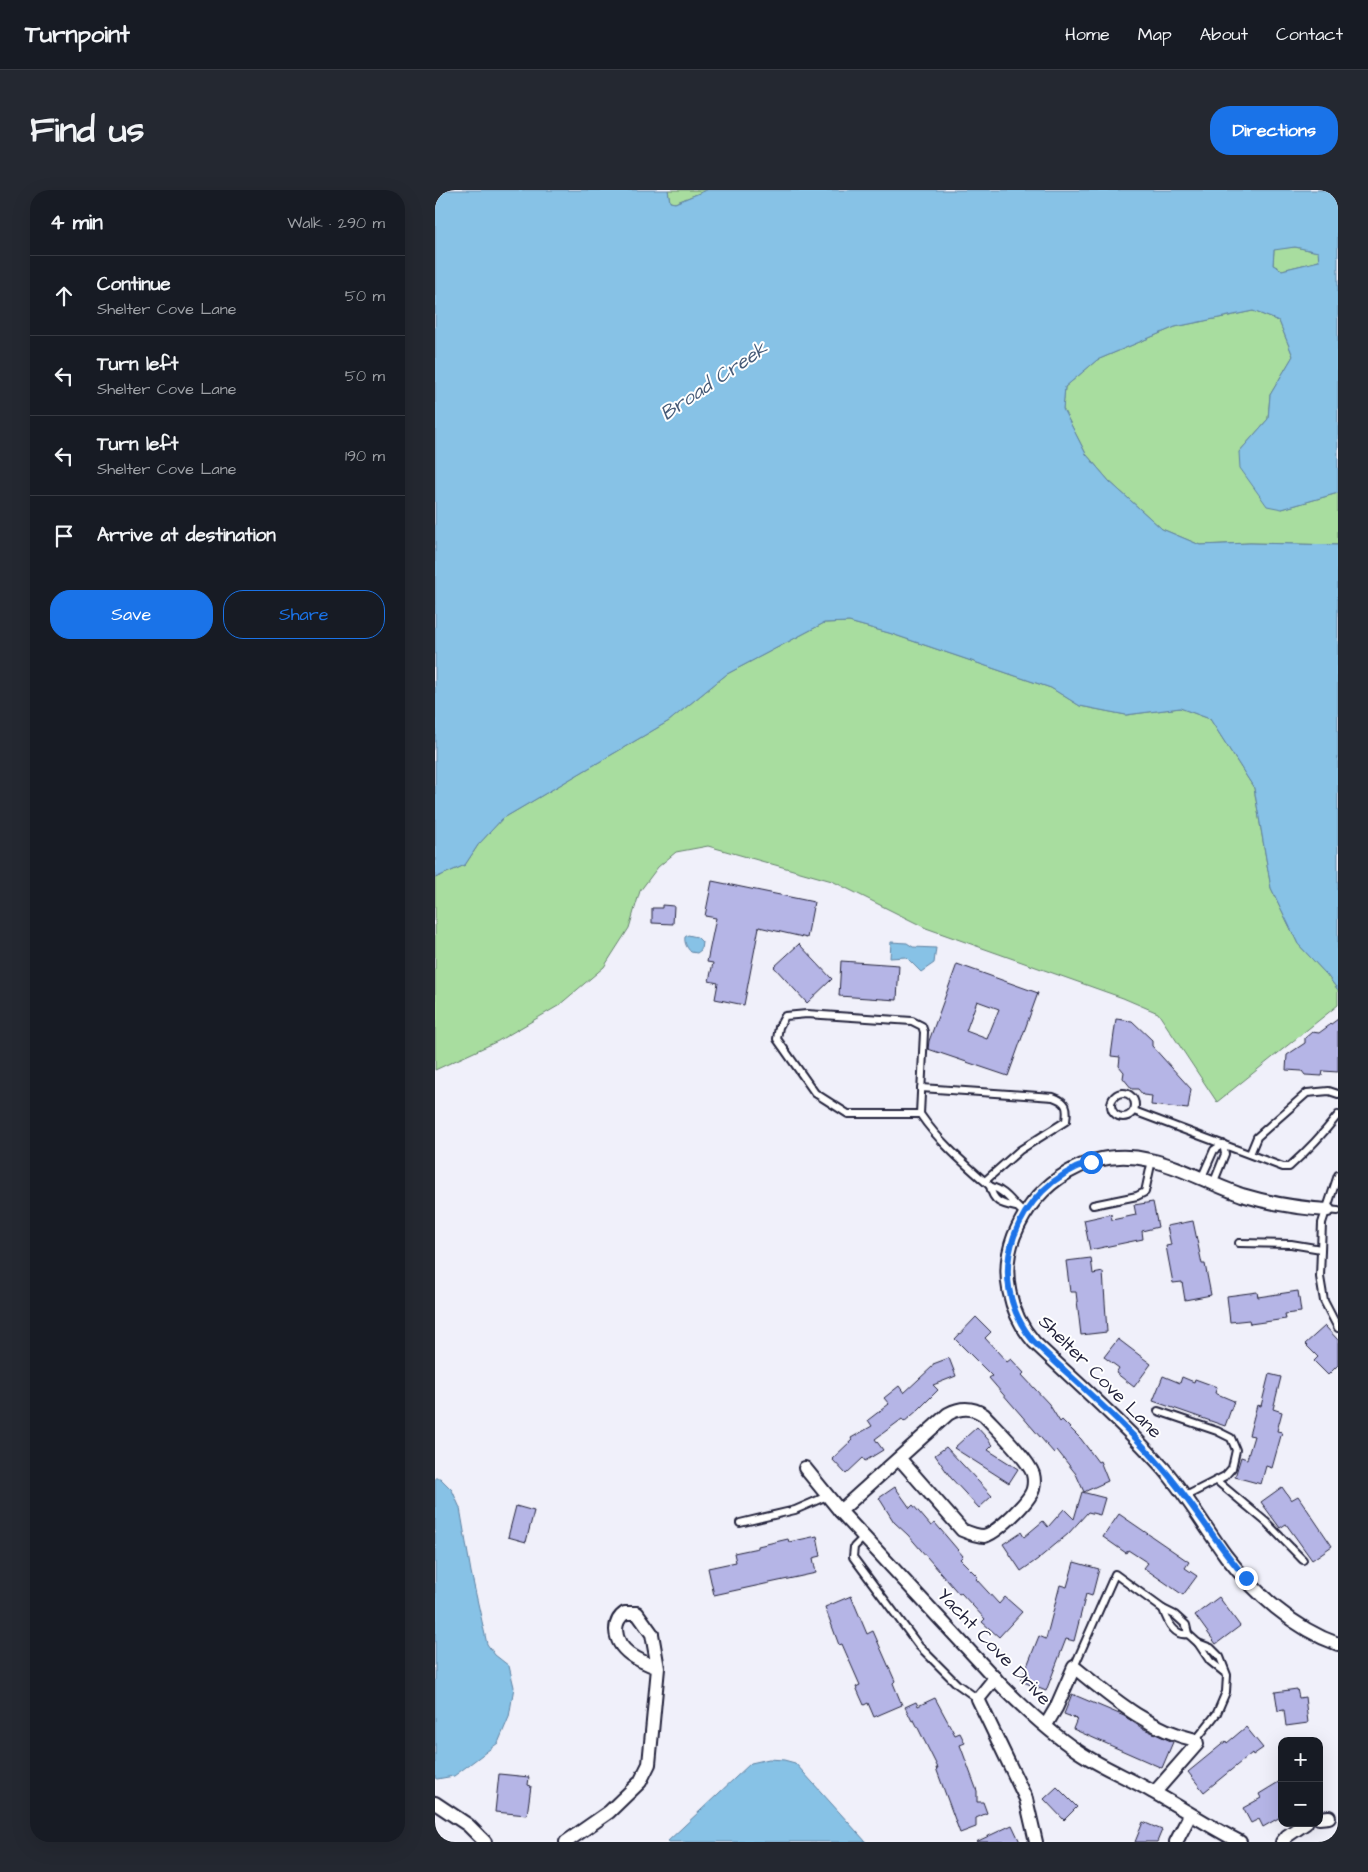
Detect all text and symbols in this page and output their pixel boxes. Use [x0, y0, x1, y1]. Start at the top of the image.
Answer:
text: Turnpoint [25, 18, 130, 52]
text: Home [1065, 22, 1110, 47]
text: Map [1138, 22, 1172, 47]
text: About [1200, 22, 1248, 47]
text: Contact [1276, 22, 1343, 47]
text: Find us [30, 106, 144, 155]
button: Directions [1210, 106, 1338, 155]
text: 4 min [50, 208, 103, 237]
text: Walk · 290 m [287, 212, 385, 234]
text: Continue [97, 271, 171, 298]
icon: ahead [50, 282, 78, 310]
text: 50 m [345, 285, 385, 307]
text: Shelter Cove Lane [97, 298, 236, 320]
water label: Broad Creek [655, 334, 774, 427]
text: Turn left [97, 351, 178, 378]
icon: left [50, 362, 78, 390]
text: 50 m [345, 365, 385, 387]
text: Shelter Cove Lane [97, 378, 236, 400]
text: Turn left [97, 431, 178, 458]
icon: left [50, 442, 78, 470]
text: 190 m [345, 445, 385, 467]
text: Shelter Cove Lane [97, 458, 236, 480]
icon: arrive [50, 522, 78, 550]
text: Arrive at destination [97, 522, 276, 549]
button: Save [50, 590, 213, 639]
button: Share [223, 590, 385, 639]
route start [1080, 1151, 1103, 1174]
street label: Shelter Cove Lane [1032, 1309, 1168, 1445]
route end [1235, 1567, 1258, 1590]
street label: Yacht Cove Drive [931, 1582, 1057, 1712]
map controls [1278, 1737, 1323, 1827]
button: + [1278, 1737, 1323, 1782]
button: − [1278, 1782, 1323, 1827]

